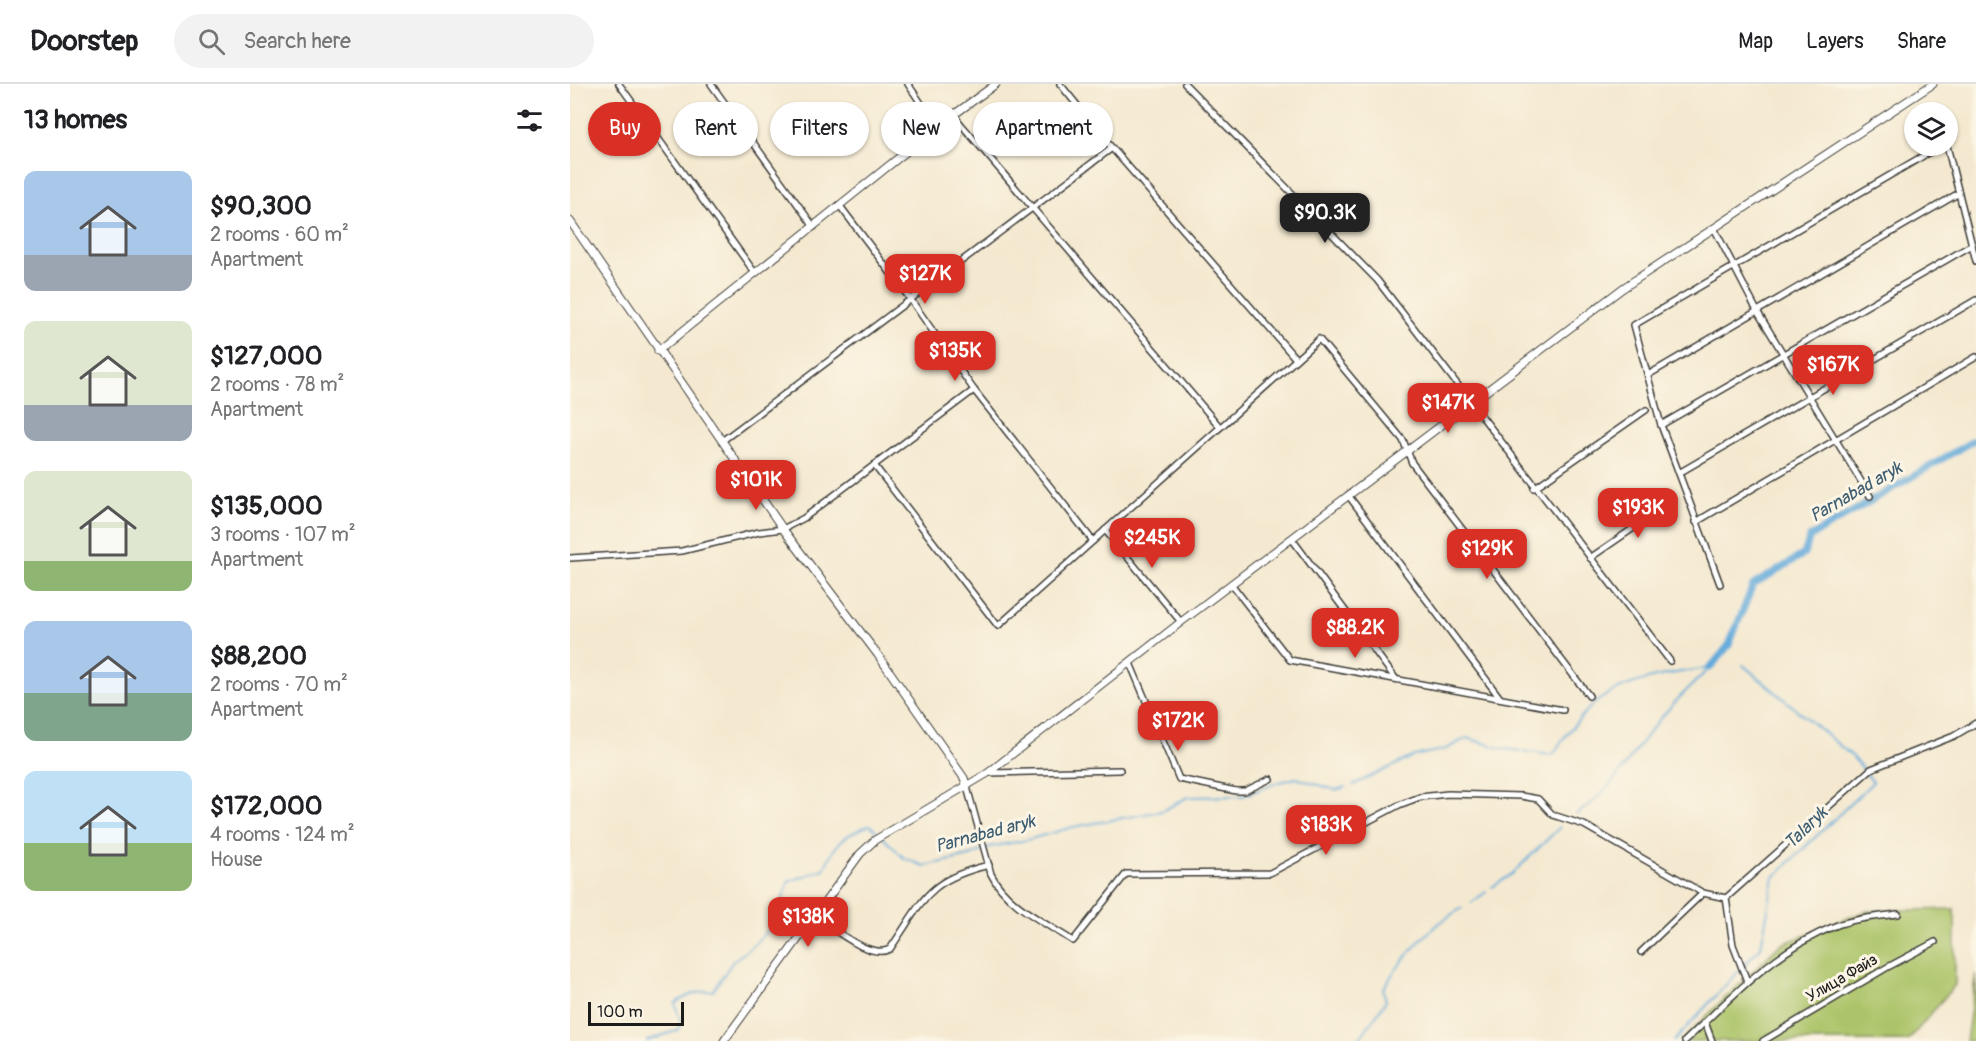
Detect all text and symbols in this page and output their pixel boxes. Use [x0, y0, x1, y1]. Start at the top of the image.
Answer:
search box [174, 14, 594, 68]
text: Doorstep [30, 24, 138, 59]
icon: search [195, 25, 228, 58]
text: Search here [243, 27, 351, 55]
text: Map [1738, 28, 1773, 55]
text: Layers [1806, 28, 1864, 55]
text: Share [1897, 28, 1946, 55]
chip: Buy [588, 102, 661, 156]
chip: Rent [673, 102, 758, 156]
chip: Filters [770, 102, 869, 156]
chip: New [881, 102, 961, 156]
chip: Apartment [973, 102, 1113, 156]
map controls [1904, 102, 1958, 156]
button: layers [1904, 102, 1958, 156]
text: 13 homes [24, 104, 127, 136]
icon: filters [513, 104, 546, 137]
text: $90,300 [210, 190, 312, 222]
pin: $90.3K [1276, 193, 1374, 244]
icon: home [72, 195, 144, 267]
text: $90.3K [1294, 200, 1356, 225]
text: 2 rooms · 60 m² [210, 222, 349, 247]
text: Apartment [210, 247, 303, 272]
pin: $127K [883, 254, 967, 305]
text: $127K [899, 261, 951, 286]
pin: $135K [913, 331, 997, 382]
text: $135K [929, 338, 981, 363]
text: $127,000 [210, 340, 322, 372]
icon: home [72, 345, 144, 417]
pin: $167K [1791, 345, 1875, 396]
text: $167K [1807, 352, 1859, 377]
text: 2 rooms · 78 m² [210, 372, 344, 397]
pin: $147K [1406, 383, 1490, 434]
text: $147K [1422, 390, 1474, 415]
text: Apartment [210, 397, 303, 422]
water label: Parnabad aryk [1806, 456, 1907, 528]
pin: $101K [714, 460, 798, 511]
text: $101K [730, 467, 782, 492]
pin: $193K [1596, 488, 1680, 539]
text: $135,000 [210, 490, 323, 522]
icon: home [72, 495, 144, 567]
text: $193K [1612, 495, 1664, 520]
pin: $245K [1110, 518, 1194, 569]
text: 3 rooms · 107 m² [210, 522, 356, 547]
text: $245K [1124, 525, 1180, 550]
pin: $129K [1445, 529, 1529, 580]
text: $129K [1461, 536, 1513, 561]
text: Apartment [210, 547, 303, 572]
pin: $88.2K [1306, 608, 1404, 659]
text: $88.2K [1326, 615, 1384, 640]
text: $88,200 [210, 640, 307, 672]
icon: home [72, 645, 144, 717]
text: 2 rooms · 70 m² [210, 672, 348, 697]
text: Apartment [210, 697, 303, 722]
pin: $172K [1136, 701, 1220, 752]
text: $172K [1152, 708, 1204, 733]
text: $172,000 [210, 790, 322, 822]
icon: home [72, 795, 144, 867]
water label: Talaryk [1779, 801, 1834, 854]
pin: $183K [1284, 805, 1368, 856]
water label: Parnabad aryk [933, 809, 1039, 858]
text: $183K [1300, 812, 1352, 837]
text: 4 rooms · 124 m² [210, 822, 355, 847]
text: House [210, 847, 262, 872]
pin: $138K [766, 897, 850, 948]
text: $138K [782, 904, 834, 929]
street label: Улица Файз [1803, 949, 1881, 1007]
scale bar [588, 999, 684, 1026]
text: 100 m [597, 1002, 643, 1022]

